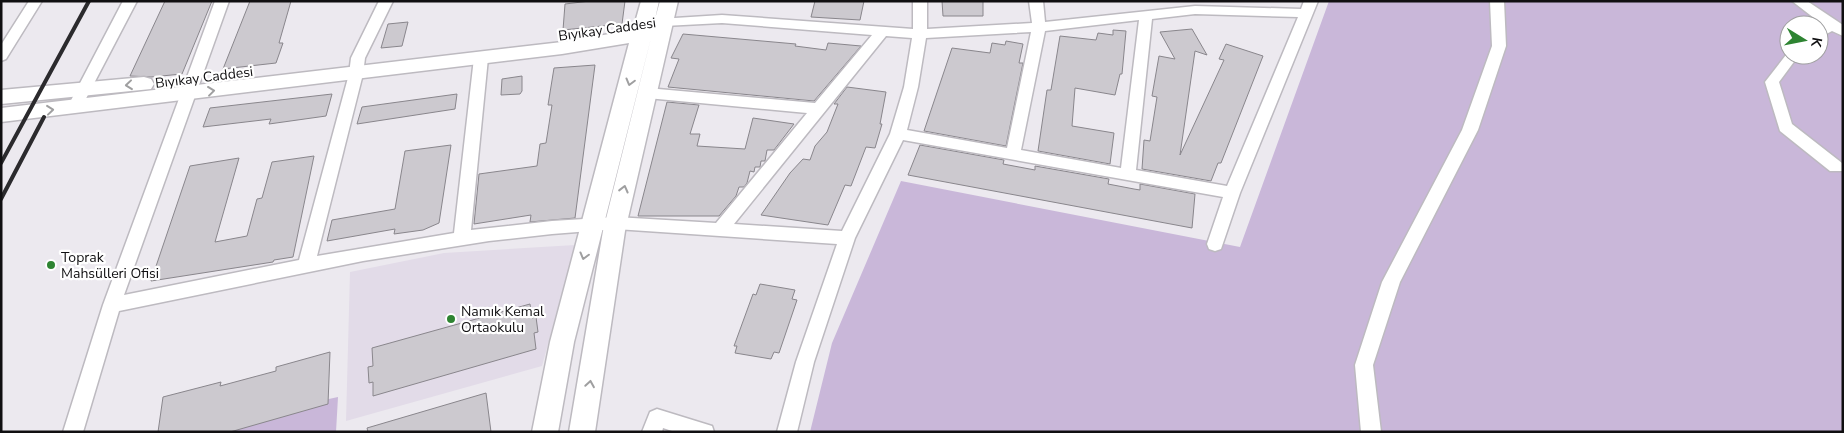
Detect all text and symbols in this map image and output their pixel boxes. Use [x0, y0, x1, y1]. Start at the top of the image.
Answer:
street label: Bıyıkay Caddesi [557, 13, 657, 46]
north arrow [1779, 15, 1829, 65]
text: K [1806, 36, 1826, 49]
street label: Bıyıkay Caddesi [154, 62, 254, 93]
one-way arrow [625, 78, 635, 86]
one-way arrow [125, 80, 133, 91]
one-way arrow [207, 86, 215, 97]
one-way arrow [46, 105, 54, 116]
one-way arrow [618, 185, 629, 194]
place label: Toprak Mahsülleri Ofisi [61, 248, 159, 283]
one-way arrow [579, 252, 590, 261]
marker: Toprak Mahsülleri Ofisi [45, 259, 57, 271]
place label: Namık Kemal Ortaokulu [461, 302, 545, 337]
marker: Namık Kemal Ortaokulu [445, 313, 457, 325]
one-way arrow [584, 379, 594, 388]

